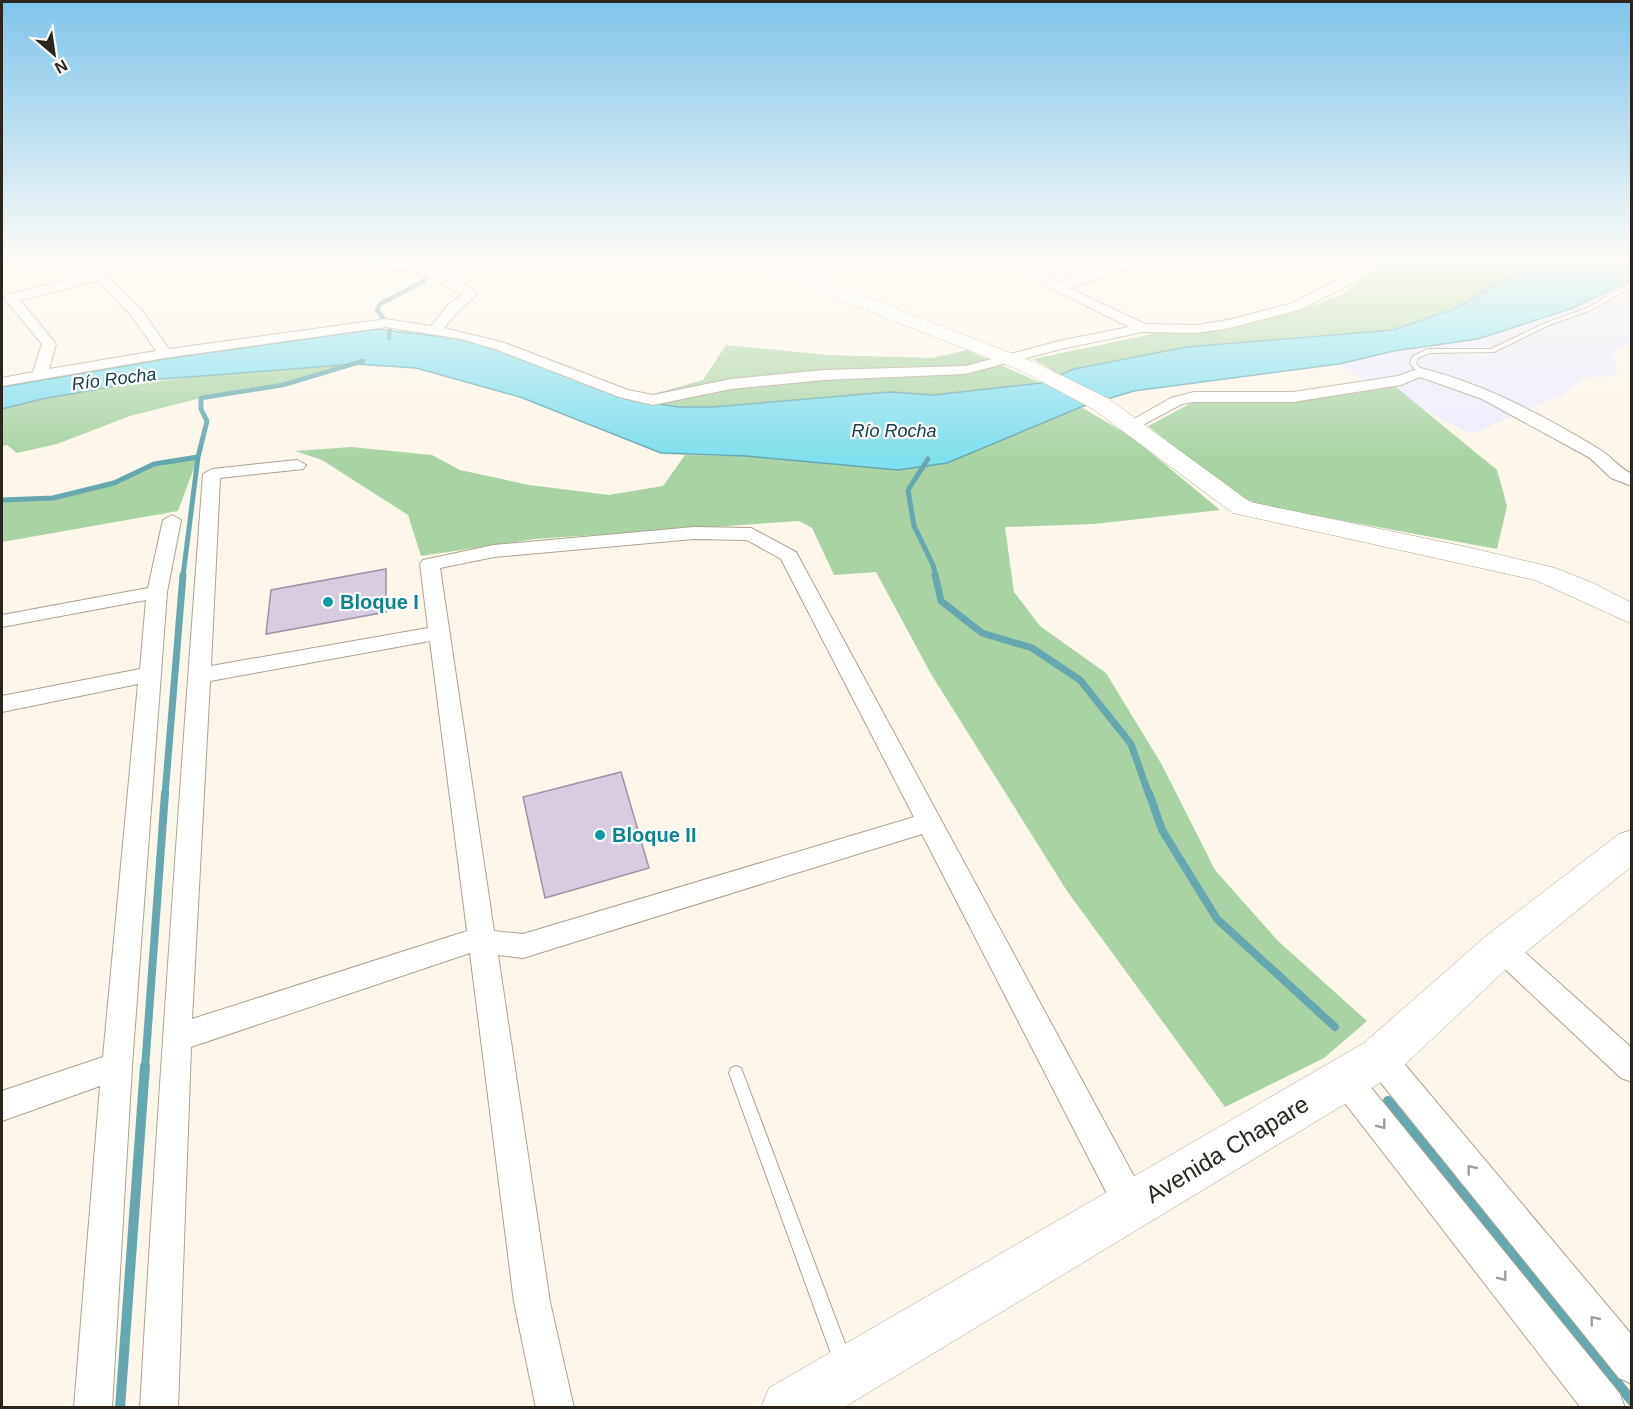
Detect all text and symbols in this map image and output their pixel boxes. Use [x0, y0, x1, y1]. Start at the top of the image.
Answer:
north arrow [24, 24, 84, 84]
text: N [52, 56, 70, 77]
water label: Río Rocha [71, 364, 157, 394]
water label: Río Rocha [851, 421, 937, 441]
place label: Bloque I [340, 591, 419, 613]
marker: Bloque I [321, 595, 335, 609]
place label: Bloque II [612, 824, 696, 846]
marker: Bloque II [593, 828, 607, 842]
street label: Avenida Chapare [1141, 1090, 1313, 1208]
one-way arrow [1374, 1118, 1385, 1129]
one-way arrow [1467, 1165, 1478, 1176]
one-way arrow [1496, 1271, 1507, 1282]
one-way arrow [1591, 1315, 1602, 1326]

